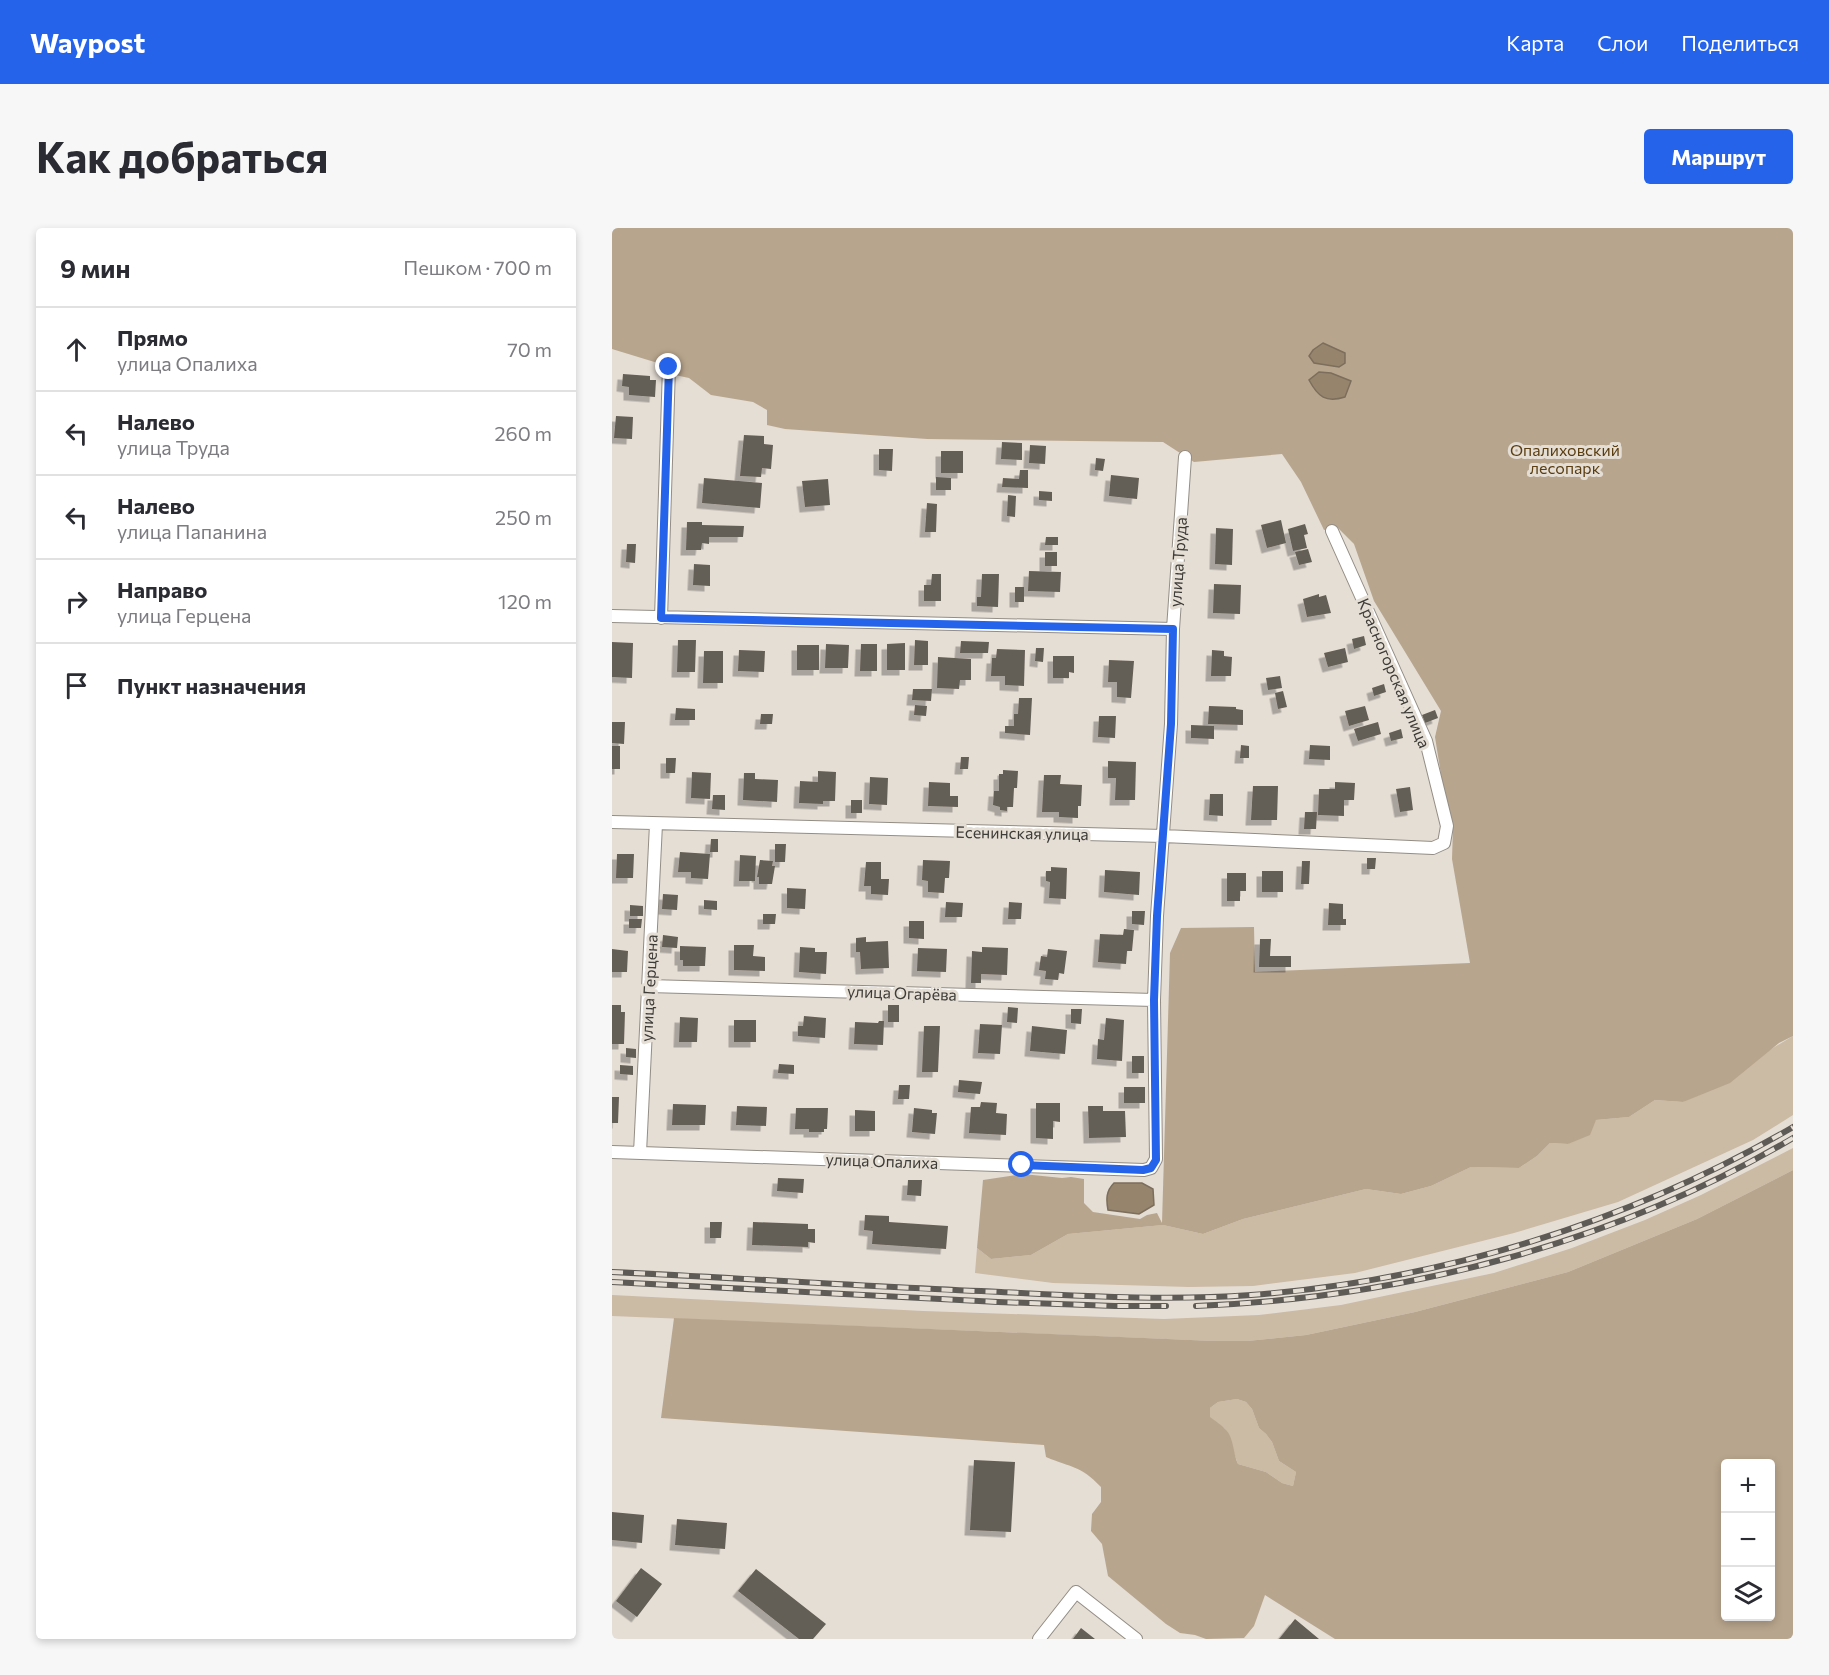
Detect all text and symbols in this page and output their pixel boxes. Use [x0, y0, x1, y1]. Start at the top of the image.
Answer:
text: Waypost [30, 25, 145, 59]
text: Карта [1506, 30, 1564, 55]
text: Слои [1597, 30, 1648, 55]
text: Поделиться [1681, 30, 1799, 55]
button: Маршрут [1644, 129, 1793, 184]
text: Как добраться [36, 130, 328, 182]
text: 9 мин [60, 252, 130, 283]
text: Пешком · 700 m [403, 255, 552, 279]
text: Прямо [117, 324, 188, 351]
icon: ahead [60, 333, 93, 366]
text: 70 m [507, 337, 552, 361]
text: улица Опалиха [117, 351, 258, 375]
route end [655, 353, 681, 379]
text: Налево [117, 408, 195, 435]
icon: left [60, 417, 93, 450]
text: 260 m [494, 421, 552, 445]
text: улица Труда [117, 435, 230, 459]
park label: Опалиховский лесопарк [1510, 440, 1620, 477]
text: Налево [117, 492, 195, 519]
icon: left [60, 501, 93, 534]
text: 250 m [495, 505, 552, 529]
street label: улица Труда [1165, 516, 1190, 608]
text: улица Папанина [117, 519, 267, 543]
text: Направо [117, 576, 207, 603]
icon: right [60, 585, 93, 618]
text: 120 m [498, 589, 552, 613]
street label: Красногорская улица [1354, 595, 1435, 751]
text: улица Герцена [117, 603, 251, 627]
icon: arrive [60, 669, 93, 702]
text: Пункт назначения [117, 672, 306, 699]
street label: Есенинская улица [955, 822, 1089, 843]
street label: улица Герцена [636, 934, 661, 1042]
street label: улица Огарёва [847, 981, 957, 1004]
street label: улица Опалиха [825, 1149, 939, 1172]
route start [1008, 1151, 1034, 1177]
map controls [1721, 1459, 1775, 1621]
button: + [1721, 1459, 1775, 1513]
button: − [1721, 1513, 1775, 1567]
button: layers [1721, 1567, 1775, 1621]

